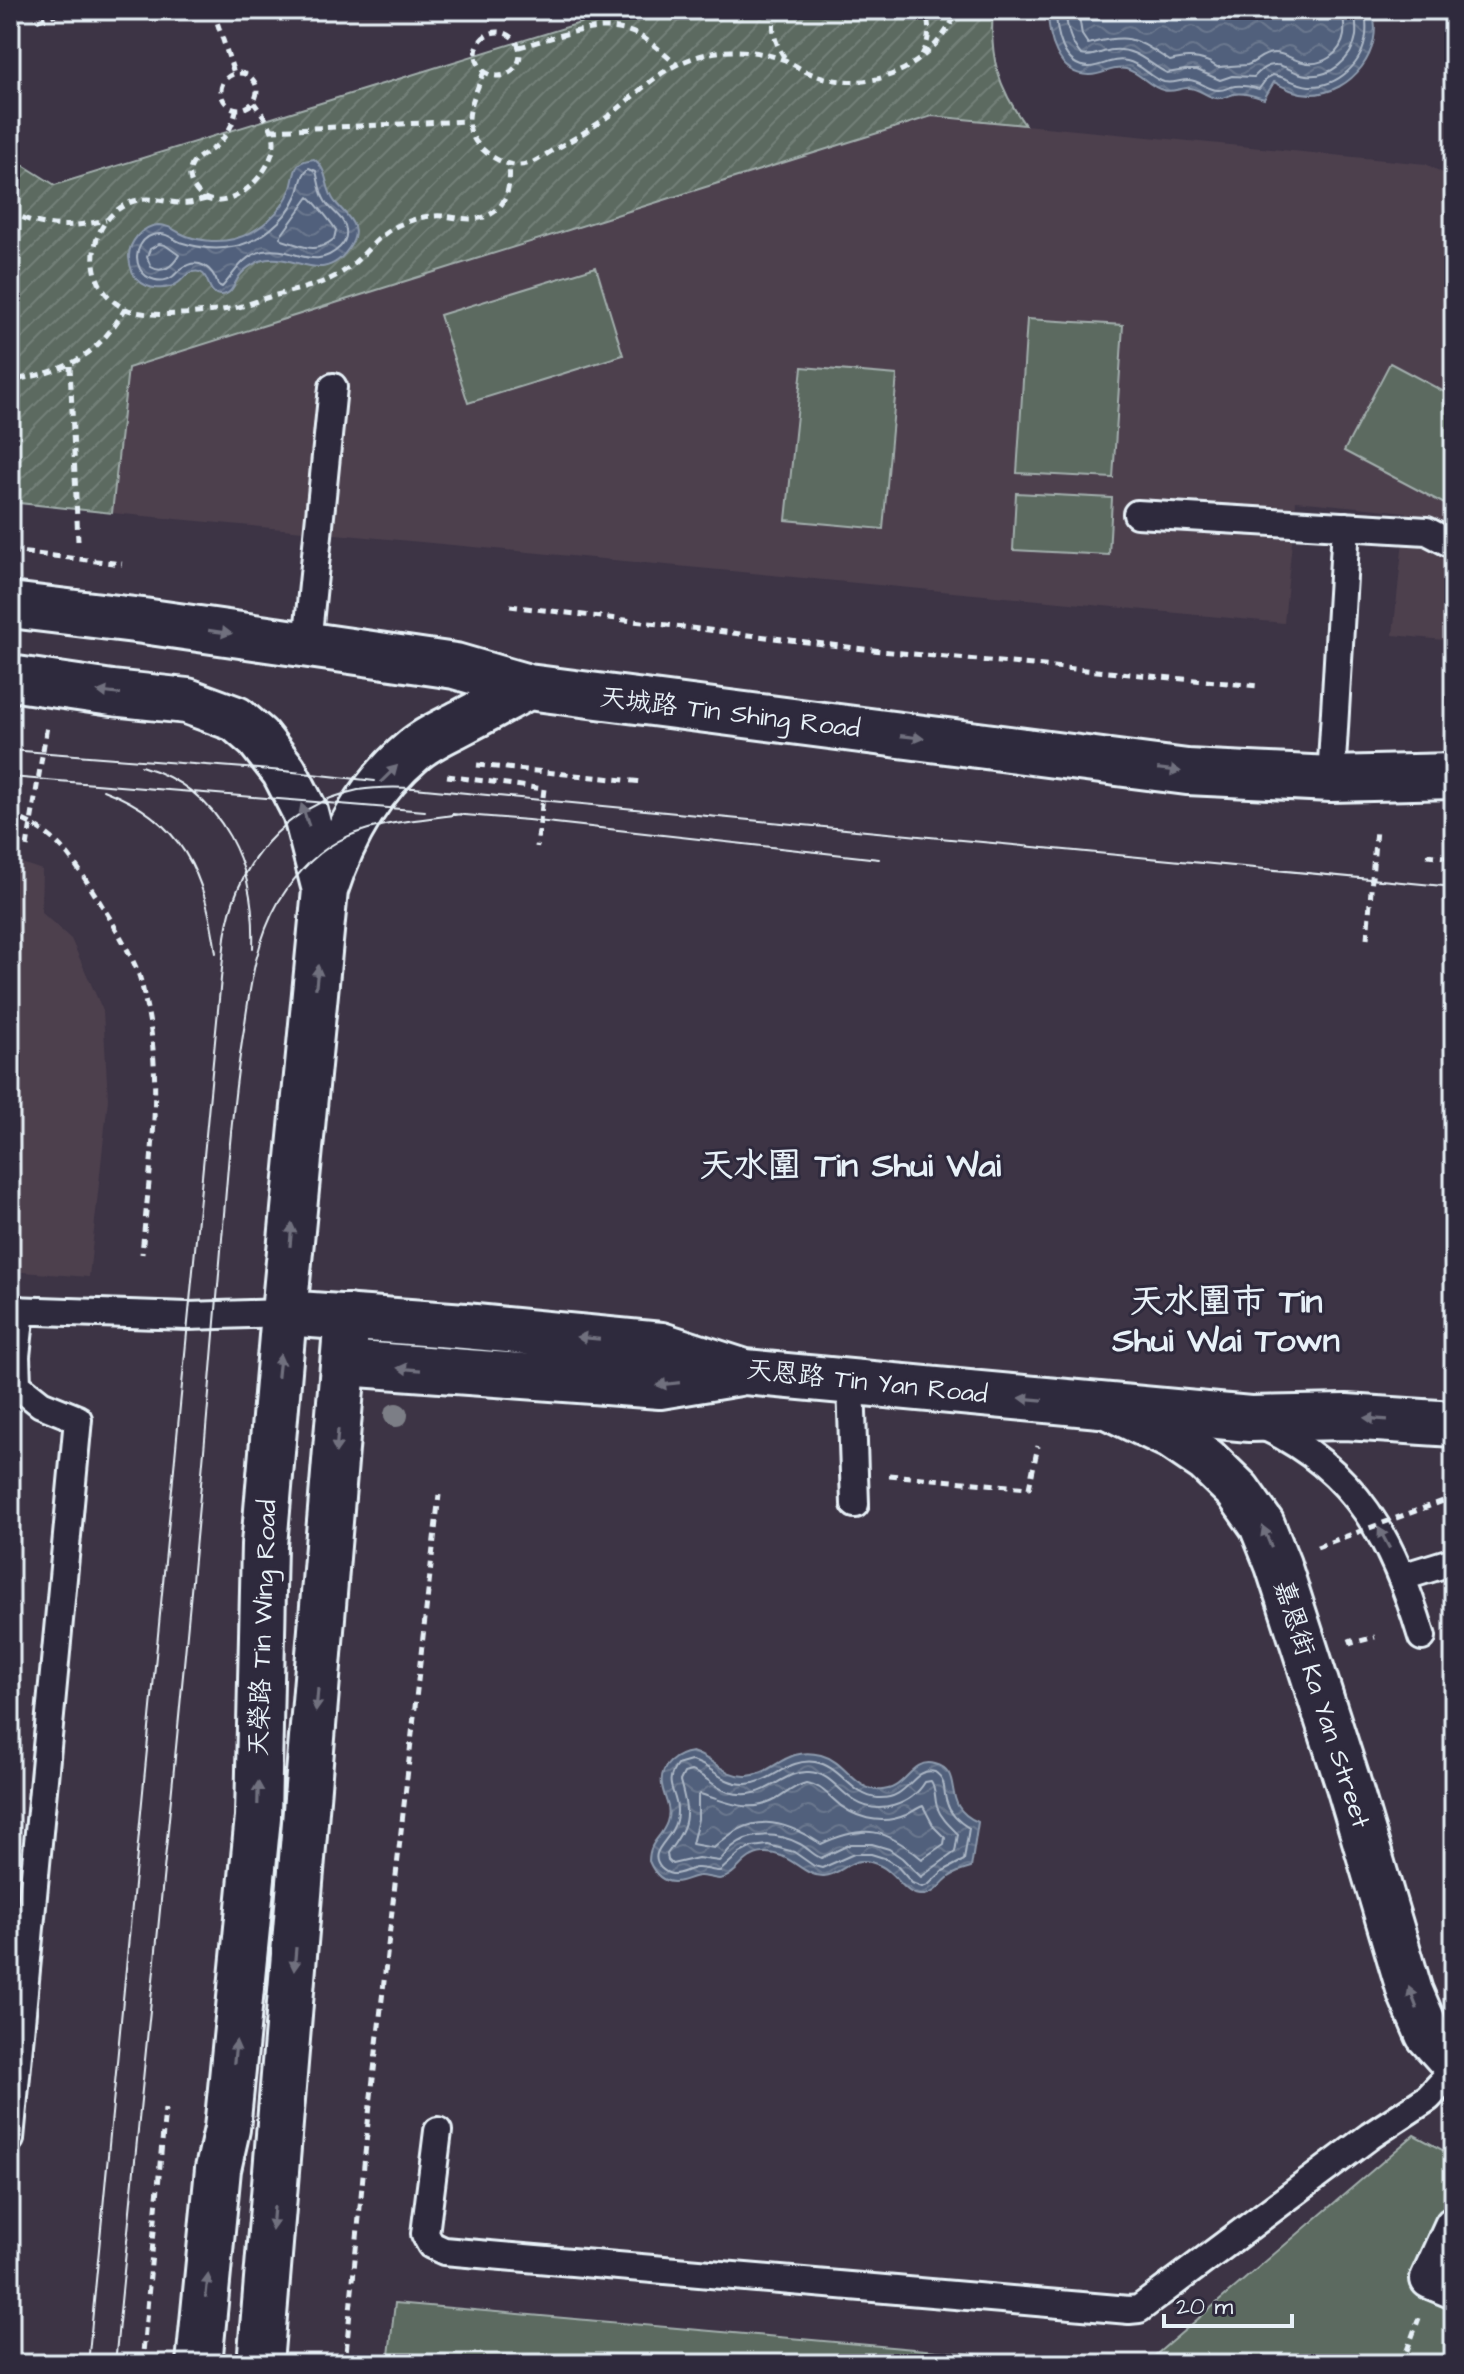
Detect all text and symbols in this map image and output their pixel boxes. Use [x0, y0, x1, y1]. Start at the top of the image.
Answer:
one-way arrow [208, 625, 233, 638]
street label: 天城路 Tin Shing Road [598, 679, 862, 749]
one-way arrow [96, 686, 121, 699]
one-way arrow [899, 730, 924, 743]
one-way arrow [1157, 764, 1182, 777]
one-way arrow [380, 765, 398, 784]
one-way arrow [298, 803, 310, 827]
one-way arrow [311, 964, 324, 989]
district label: 天水圍 Tin Shui Wai [699, 1142, 1002, 1190]
one-way arrow [285, 1222, 298, 1247]
district label: 天水圍市 Tin Shui Wai Town [1111, 1278, 1340, 1365]
one-way arrow [575, 1331, 600, 1344]
street label: 天恩路 Tin Yan Road [745, 1351, 989, 1413]
one-way arrow [273, 1353, 286, 1378]
one-way arrow [396, 1362, 421, 1375]
one-way arrow [655, 1378, 680, 1391]
one-way arrow [1018, 1392, 1043, 1405]
one-way arrow [1363, 1412, 1388, 1425]
one-way arrow [331, 1429, 344, 1454]
street label: 天榮路 Tin Wing Road [241, 1499, 287, 1757]
one-way arrow [1260, 1525, 1273, 1549]
one-way arrow [1377, 1527, 1391, 1550]
street label: 嘉恩街 Ka Yan Street [1265, 1575, 1379, 1833]
one-way arrow [310, 1688, 323, 1713]
one-way arrow [252, 1780, 264, 1805]
one-way arrow [288, 1947, 301, 1972]
one-way arrow [1406, 1986, 1419, 2010]
one-way arrow [229, 2039, 242, 2064]
one-way arrow [266, 2206, 279, 2231]
one-way arrow [200, 2273, 213, 2298]
scale bar [1164, 2278, 1292, 2328]
text: 20 m [1176, 2290, 1233, 2324]

